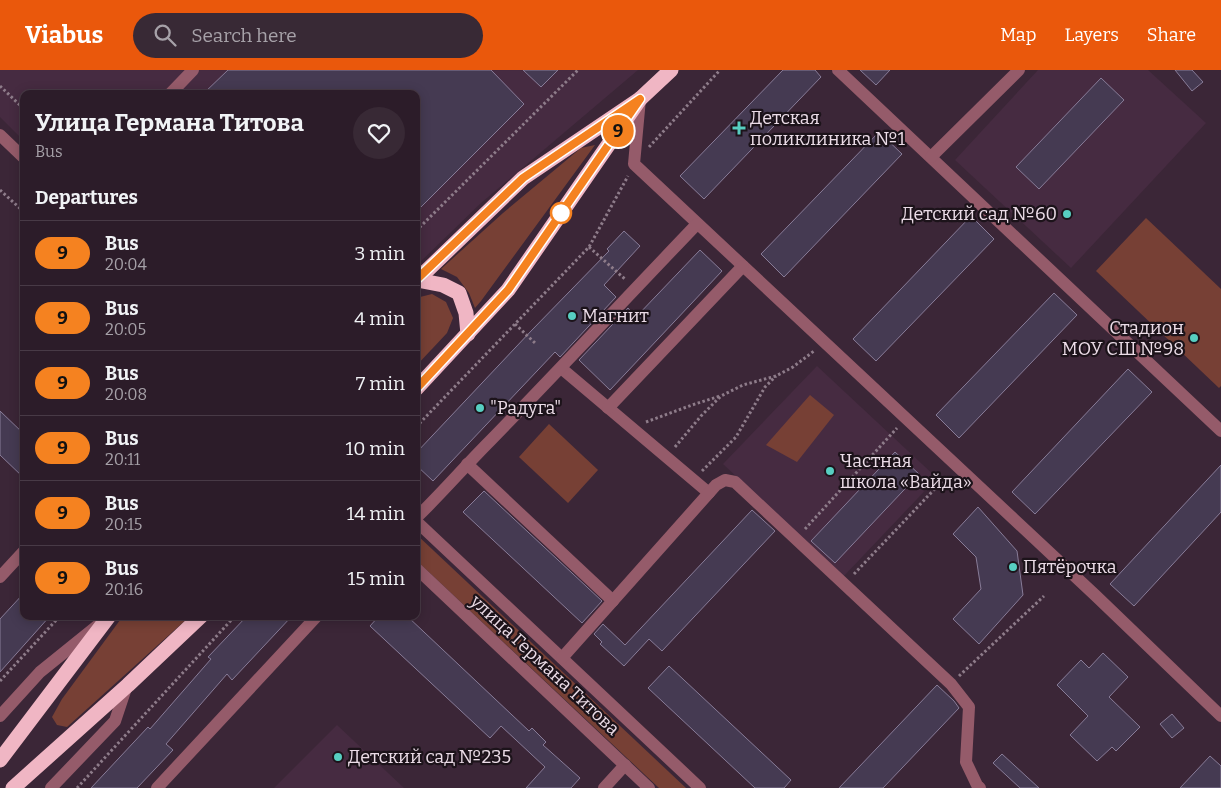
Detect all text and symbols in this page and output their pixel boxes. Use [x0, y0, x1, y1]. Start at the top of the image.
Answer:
search box [133, 13, 483, 58]
text: Viabus [25, 21, 103, 49]
icon: search [151, 21, 179, 49]
text: Search here [191, 24, 297, 47]
text: Map [1000, 24, 1036, 46]
text: Layers [1064, 24, 1119, 46]
text: Share [1147, 24, 1196, 46]
button: heart [353, 107, 405, 159]
place label: Детская поликлиника №1 [750, 107, 906, 150]
text: Улица Германа Титова [35, 109, 304, 137]
line badge: 9 [602, 115, 634, 147]
text: 9 [613, 120, 623, 142]
marker: Детская поликлиника №1 [732, 121, 746, 135]
text: Bus [35, 142, 63, 161]
text: Departures [35, 186, 138, 209]
unlabelled marker [550, 202, 572, 224]
place label: Детский сад №60 [901, 203, 1057, 225]
marker: Детский сад №60 [1061, 208, 1073, 220]
text: Bus [105, 232, 139, 255]
text: 9 [57, 242, 68, 264]
text: 3 min [355, 242, 405, 265]
text: 20:04 [105, 255, 147, 274]
text: Bus [105, 297, 139, 320]
place label: Магнит [582, 305, 649, 327]
text: 9 [57, 307, 68, 329]
text: 4 min [354, 307, 405, 330]
marker: Магнит [566, 310, 578, 322]
place label: Стадион МОУ СШ №98 [1062, 317, 1184, 360]
text: 20:05 [105, 320, 146, 339]
marker: Стадион МОУ СШ №98 [1188, 332, 1200, 344]
text: Bus [105, 362, 139, 385]
text: 9 [57, 372, 68, 394]
text: 7 min [356, 372, 405, 395]
text: 20:08 [105, 385, 147, 404]
place label: "Радуга" [490, 397, 561, 419]
marker: "Радуга" [474, 402, 486, 414]
text: Bus [105, 427, 139, 450]
text: 9 [57, 437, 68, 459]
text: 10 min [345, 437, 405, 460]
text: 20:11 [105, 450, 140, 469]
place label: Частная школа «Вайда» [840, 450, 972, 493]
marker: Частная школа «Вайда» [824, 465, 836, 477]
text: Bus [105, 492, 139, 515]
text: 9 [57, 502, 68, 524]
text: 14 min [347, 502, 405, 525]
text: 20:15 [105, 515, 142, 534]
place label: Пятёрочка [1023, 556, 1117, 578]
text: Bus [105, 557, 139, 580]
marker: Пятёрочка [1007, 561, 1019, 573]
text: 9 [57, 567, 68, 589]
text: 15 min [348, 567, 405, 590]
text: 20:16 [105, 580, 143, 599]
street label: улица Германа Титова [465, 590, 624, 740]
place label: Детский сад №235 [348, 746, 511, 768]
marker: Детский сад №235 [332, 751, 344, 763]

